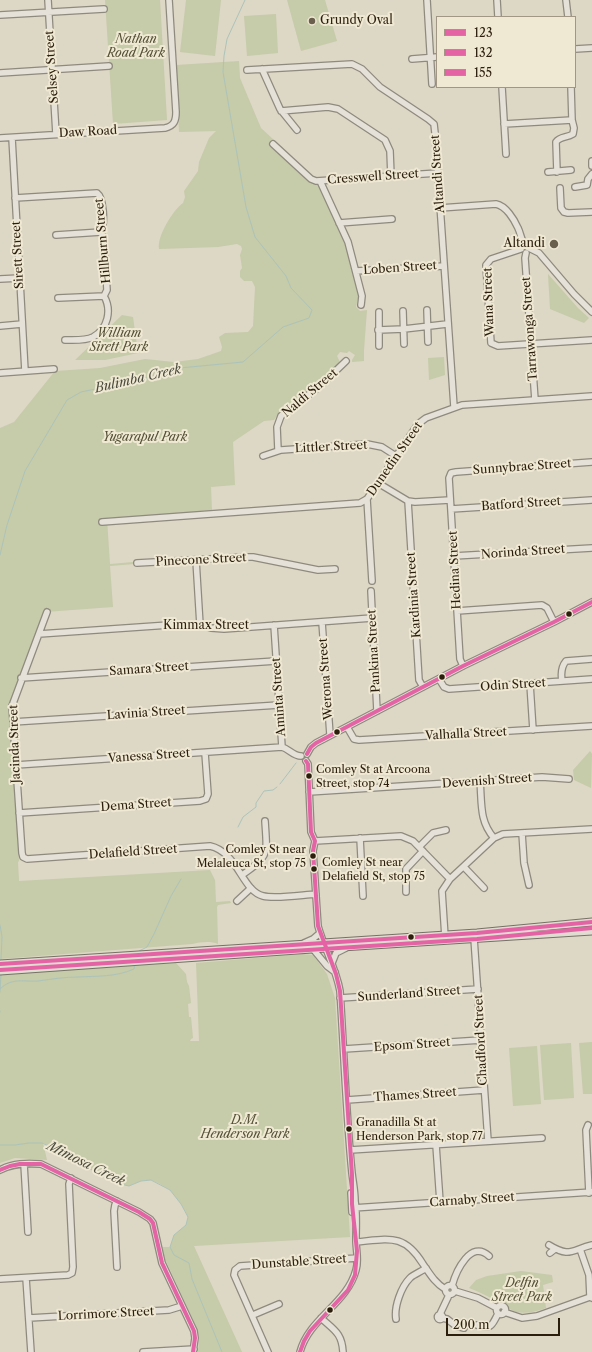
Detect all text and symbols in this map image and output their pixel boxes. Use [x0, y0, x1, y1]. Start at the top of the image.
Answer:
place label: Grundy Oval [320, 14, 393, 28]
marker: Grundy Oval [307, 16, 317, 26]
legend [436, 16, 576, 88]
text: 123 [474, 25, 493, 40]
street label: Selsey Street [42, 30, 62, 104]
park label: Nathan Road Park [107, 33, 165, 61]
text: 132 [474, 45, 493, 60]
text: 155 [474, 65, 492, 80]
street label: Daw Road [58, 123, 118, 141]
street label: Altandi Street [428, 134, 448, 214]
street label: Cresswell Street [327, 167, 419, 187]
street label: Hillburn Street [92, 198, 114, 284]
street label: Sirett Street [9, 221, 27, 289]
place label: Altandi [503, 237, 545, 251]
marker: Altandi [548, 238, 560, 250]
street label: Loben Street [363, 258, 437, 278]
street label: Wana Street [481, 267, 497, 337]
street label: Tarrawonga Street [519, 276, 541, 382]
park label: William Sirett Park [90, 327, 148, 355]
water label: Bulimba Creek [93, 361, 183, 397]
street label: Naldi Street [279, 366, 341, 420]
street label: Dunedin Street [364, 419, 426, 499]
park label: Yugarapul Park [103, 431, 187, 445]
street label: Littler Street [294, 438, 368, 456]
street label: Sunnybrae Street [472, 456, 572, 478]
street label: Batford Street [481, 494, 561, 514]
street label: Hedina Street [446, 530, 464, 610]
street label: Norinda Street [481, 542, 565, 562]
street label: Pinecone Street [155, 550, 247, 570]
street label: Kardinia Street [404, 551, 424, 639]
street label: Pankina Street [365, 609, 383, 693]
unlabelled marker [564, 609, 574, 619]
street label: Kimmax Street [163, 619, 249, 633]
street label: Werona Street [316, 638, 336, 720]
street label: Aminta Street [269, 657, 289, 737]
street label: Samara Street [109, 659, 189, 679]
unlabelled marker [437, 672, 447, 682]
street label: Odin Street [480, 676, 546, 694]
street label: Lavinia Street [106, 703, 186, 723]
street label: Jacinda Street [6, 704, 24, 784]
street label: Valhalla Street [425, 725, 507, 743]
unlabelled marker [332, 727, 342, 737]
street label: Vanessa Street [108, 746, 190, 766]
place label: Comley St at Arcoona Street, stop 74 [316, 763, 430, 789]
marker: Comley St at Arcoona Street, stop 74 [304, 771, 314, 781]
street label: Devenish Street [442, 771, 532, 791]
street label: Dema Street [100, 795, 172, 815]
street label: Delafield Street [88, 842, 178, 862]
place label: Comley St near Melaleuca St, stop 75 [196, 843, 306, 869]
marker: Comley St near Melaleuca St, stop 75 [308, 851, 318, 861]
place label: Comley St near Delafield St, stop 75 [322, 856, 425, 882]
marker: Comley St near Delafield St, stop 75 [309, 864, 319, 874]
unlabelled marker [406, 932, 416, 942]
street label: Sunderland Street [357, 983, 461, 1005]
street label: Chadford Street [471, 994, 491, 1086]
street label: Epsom Street [373, 1035, 451, 1055]
street label: Thames Street [373, 1085, 457, 1105]
park label: D.M. Henderson Park [200, 1114, 290, 1142]
place label: Granadilla St at Henderson Park, stop 77 [356, 1116, 483, 1142]
marker: Granadilla St at Henderson Park, stop 77 [344, 1124, 354, 1134]
water label: Mimosa Creek [45, 1138, 127, 1190]
street label: Carnaby Street [429, 1190, 515, 1210]
street label: Dunstable Street [251, 1252, 347, 1272]
park label: Delfin Street Park [492, 1277, 552, 1305]
street label: Lorrimore Street [58, 1304, 154, 1324]
unlabelled marker [325, 1305, 335, 1315]
scale bar [448, 1310, 562, 1336]
text: 200 m [453, 1317, 490, 1332]

